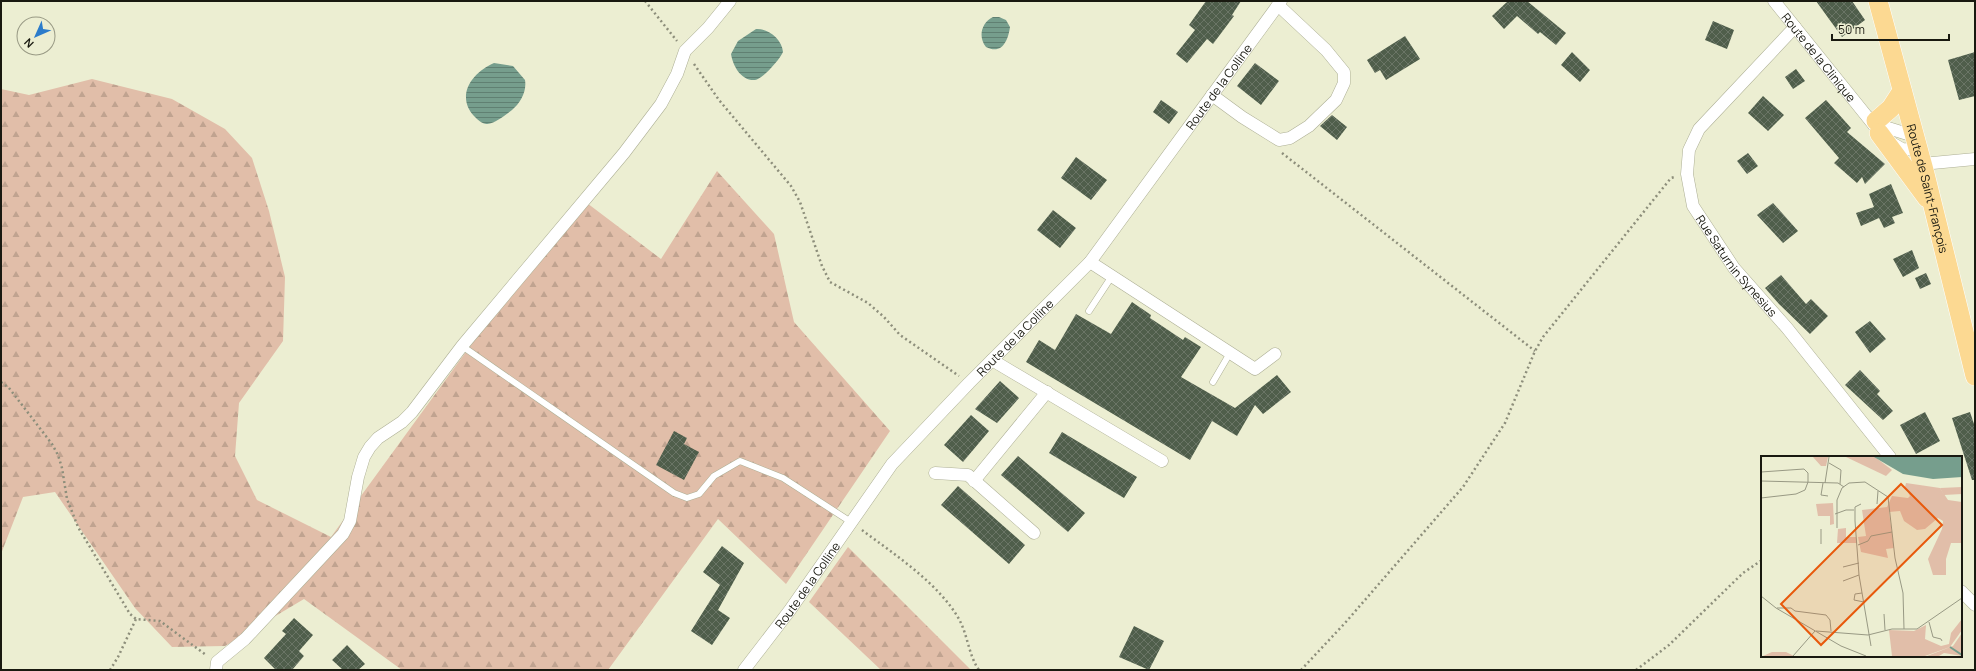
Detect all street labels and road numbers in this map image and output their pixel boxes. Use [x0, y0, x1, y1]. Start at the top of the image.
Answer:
street label: Route de la Clinique [1778, 9, 1860, 105]
street label: Route de la Colline [1181, 40, 1256, 133]
street label: Route de Saint-François [1903, 122, 1953, 255]
street label: Rue Saturnin Synesius [1692, 211, 1781, 320]
street label: Route de la Colline [972, 295, 1057, 380]
street label: Route de la Colline [771, 538, 844, 632]

